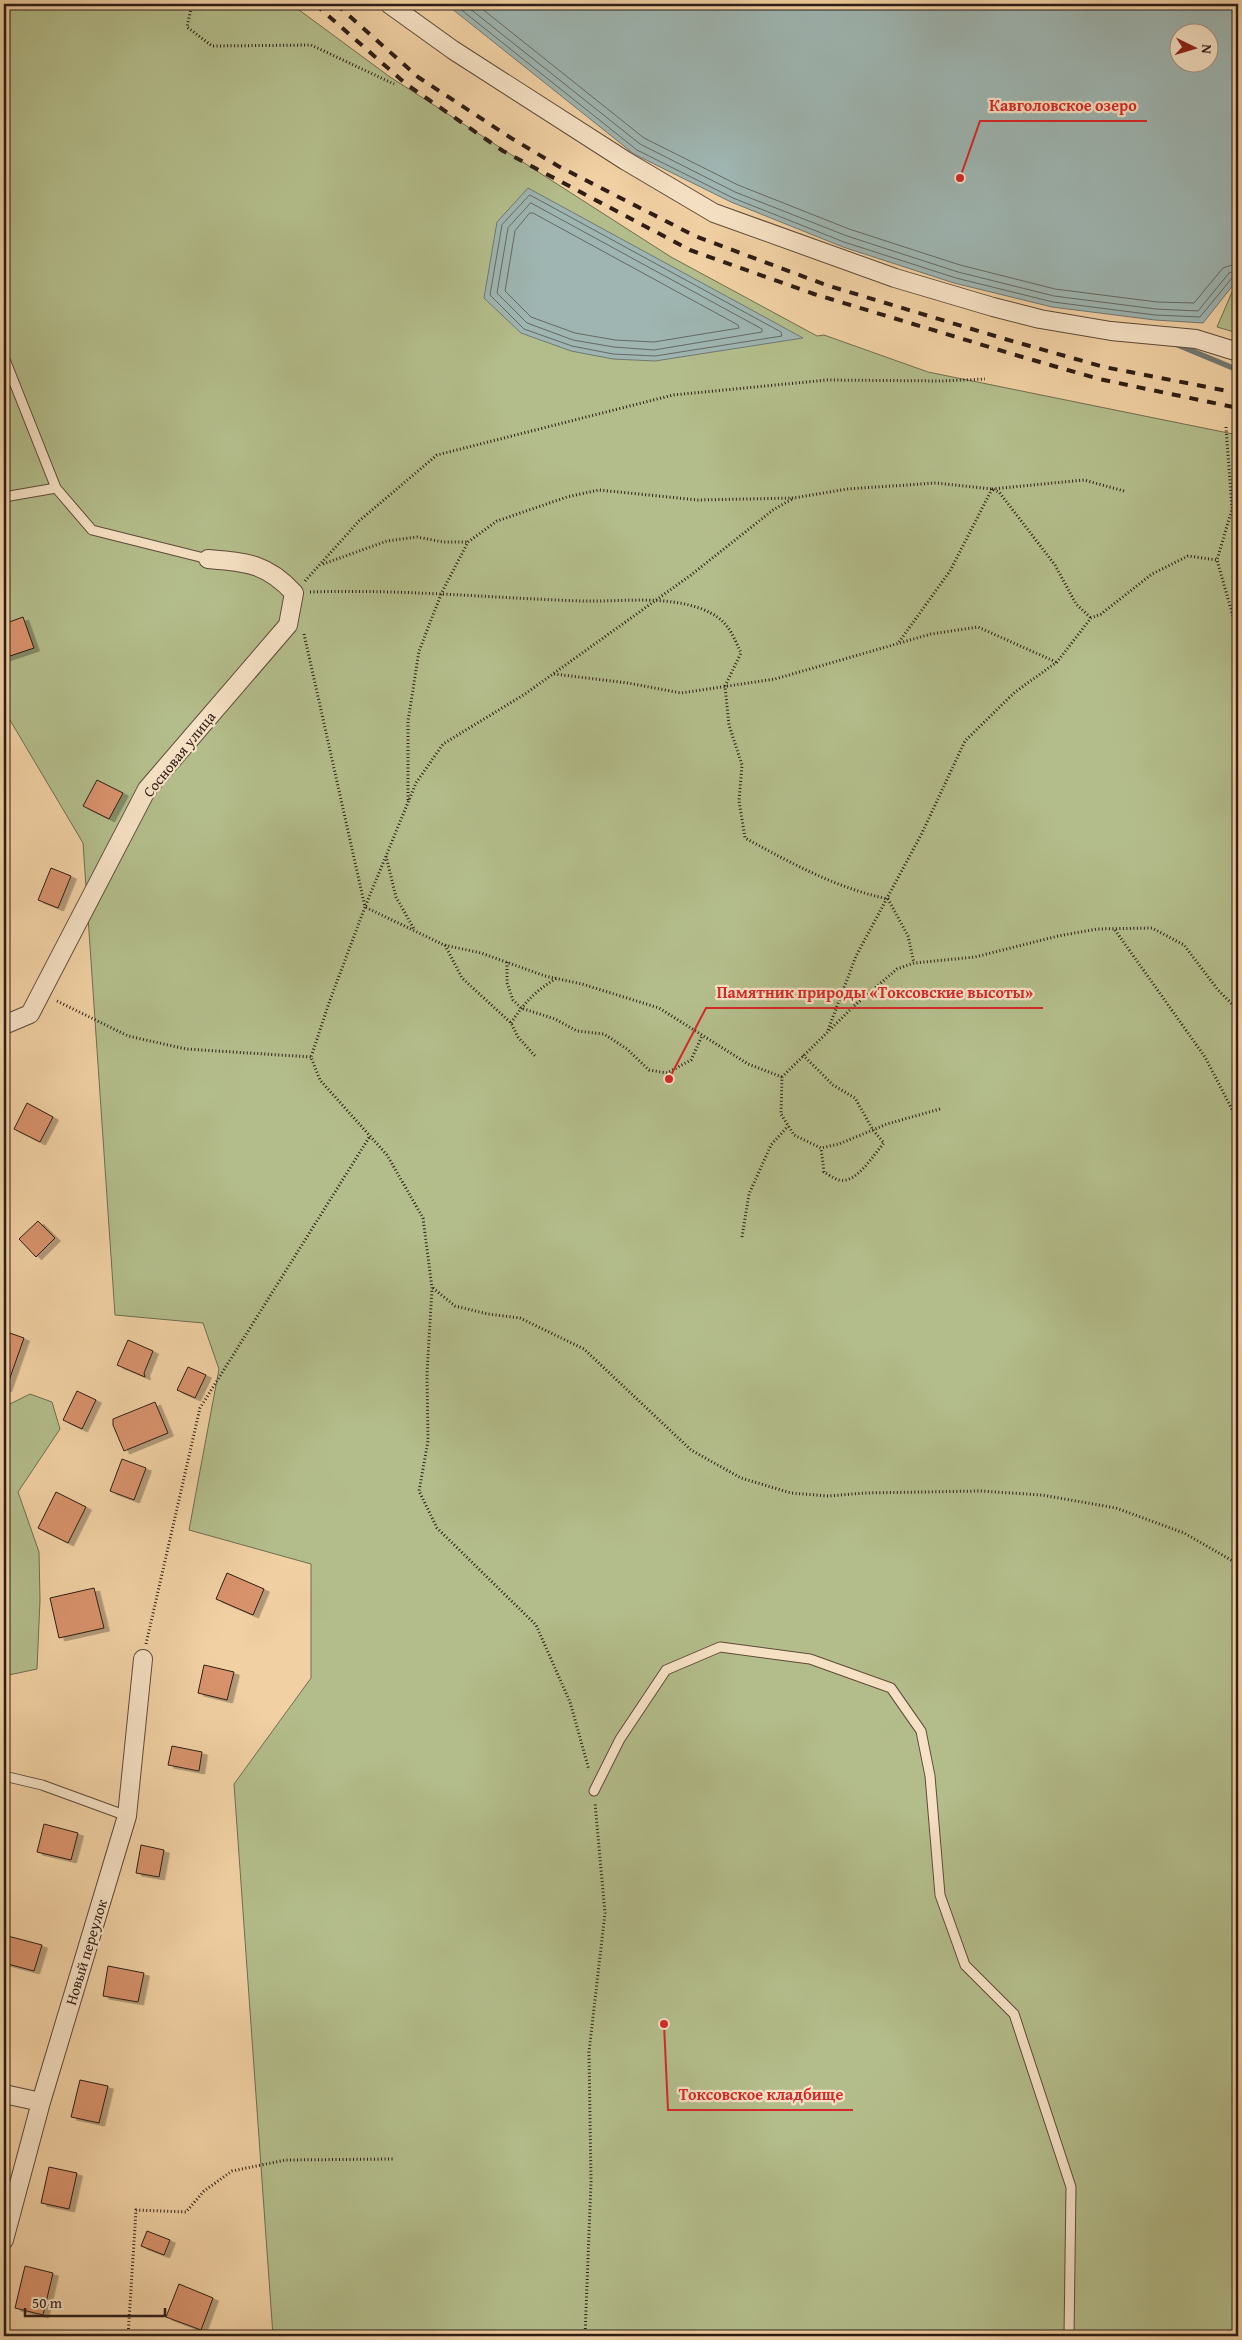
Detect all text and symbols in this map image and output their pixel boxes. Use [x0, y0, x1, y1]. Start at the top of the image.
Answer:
north arrow [1170, 22, 1220, 72]
text: N [1197, 44, 1217, 55]
callout: Кавголовское озеро [980, 90, 1147, 121]
text: Кавголовское озеро [989, 93, 1137, 117]
street label: Сосновая улица [138, 706, 221, 801]
callout: Памятник природы «Токсовские высоты» [706, 977, 1043, 1008]
text: Памятник природы «Токсовские высоты» [717, 980, 1033, 1004]
street label: Новый переулок [60, 1896, 112, 2008]
callout: Токсовское кладбище [668, 2079, 853, 2110]
text: Токсовское кладбище [679, 2082, 844, 2106]
scale bar [25, 2285, 165, 2317]
text: 50 m [32, 2292, 63, 2313]

